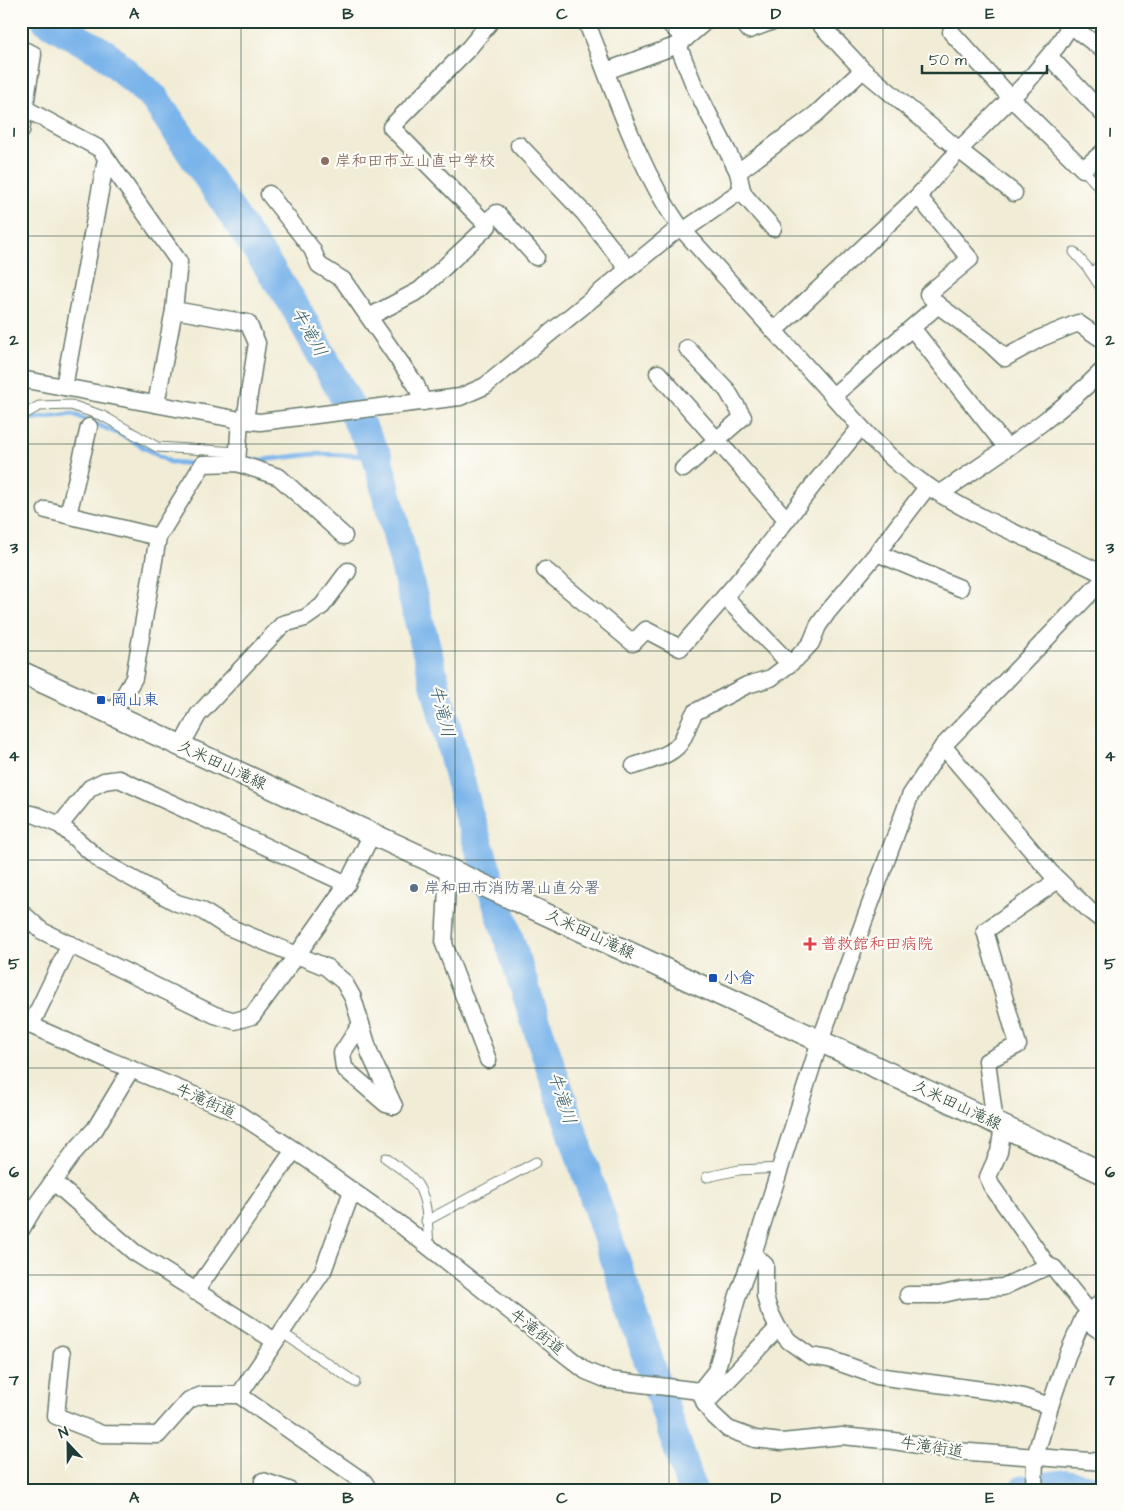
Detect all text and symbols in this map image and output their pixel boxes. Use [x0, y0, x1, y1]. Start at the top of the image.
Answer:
text: A [129, 3, 140, 25]
text: B [342, 3, 354, 25]
text: C [556, 3, 568, 25]
text: D [771, 3, 782, 25]
text: E [985, 3, 995, 25]
scale bar [922, 42, 1046, 74]
text: 50 m [929, 50, 967, 71]
text: 1 [13, 121, 16, 143]
text: 1 [1109, 121, 1112, 143]
place label: 岸和田市立山直中学校 [335, 150, 495, 172]
marker: 岸和田市立山直中学校 [319, 155, 331, 167]
water label: 牛滝川 [285, 302, 333, 362]
text: 2 [8, 329, 19, 351]
text: 2 [1104, 329, 1115, 351]
text: 3 [9, 537, 19, 559]
text: 3 [1105, 537, 1115, 559]
water label: 牛滝川 [423, 682, 461, 740]
place label: 岡山東 [111, 689, 159, 711]
marker: 岡山東 [95, 694, 107, 706]
street label: 久米田山滝線 [174, 735, 270, 795]
text: 4 [9, 745, 20, 767]
text: 4 [1105, 745, 1116, 767]
place label: 岸和田市消防署山直分署 [424, 877, 600, 899]
marker: 岸和田市消防署山直分署 [408, 882, 420, 894]
street label: 久米田山滝線 [542, 904, 638, 964]
place label: 普救館和田病院 [821, 933, 933, 955]
marker: 普救館和田病院 [803, 937, 817, 951]
text: 5 [8, 953, 20, 975]
text: 5 [1104, 953, 1116, 975]
place label: 小倉 [723, 967, 755, 989]
marker: 小倉 [707, 972, 719, 984]
water label: 牛滝川 [542, 1068, 582, 1128]
street label: 久米田山滝線 [909, 1075, 1005, 1135]
street label: 牛滝街道 [172, 1078, 240, 1124]
text: 6 [9, 1161, 19, 1183]
text: 6 [1105, 1161, 1115, 1183]
street label: 牛滝街道 [505, 1304, 569, 1360]
text: 7 [8, 1369, 19, 1391]
text: 7 [1104, 1369, 1115, 1391]
north arrow [42, 1418, 92, 1468]
text: N [56, 1422, 72, 1444]
street label: 牛滝街道 [899, 1431, 965, 1463]
text: A [129, 1487, 140, 1509]
text: B [342, 1487, 354, 1509]
text: C [556, 1487, 568, 1509]
text: D [771, 1487, 782, 1509]
text: E [985, 1487, 995, 1509]

